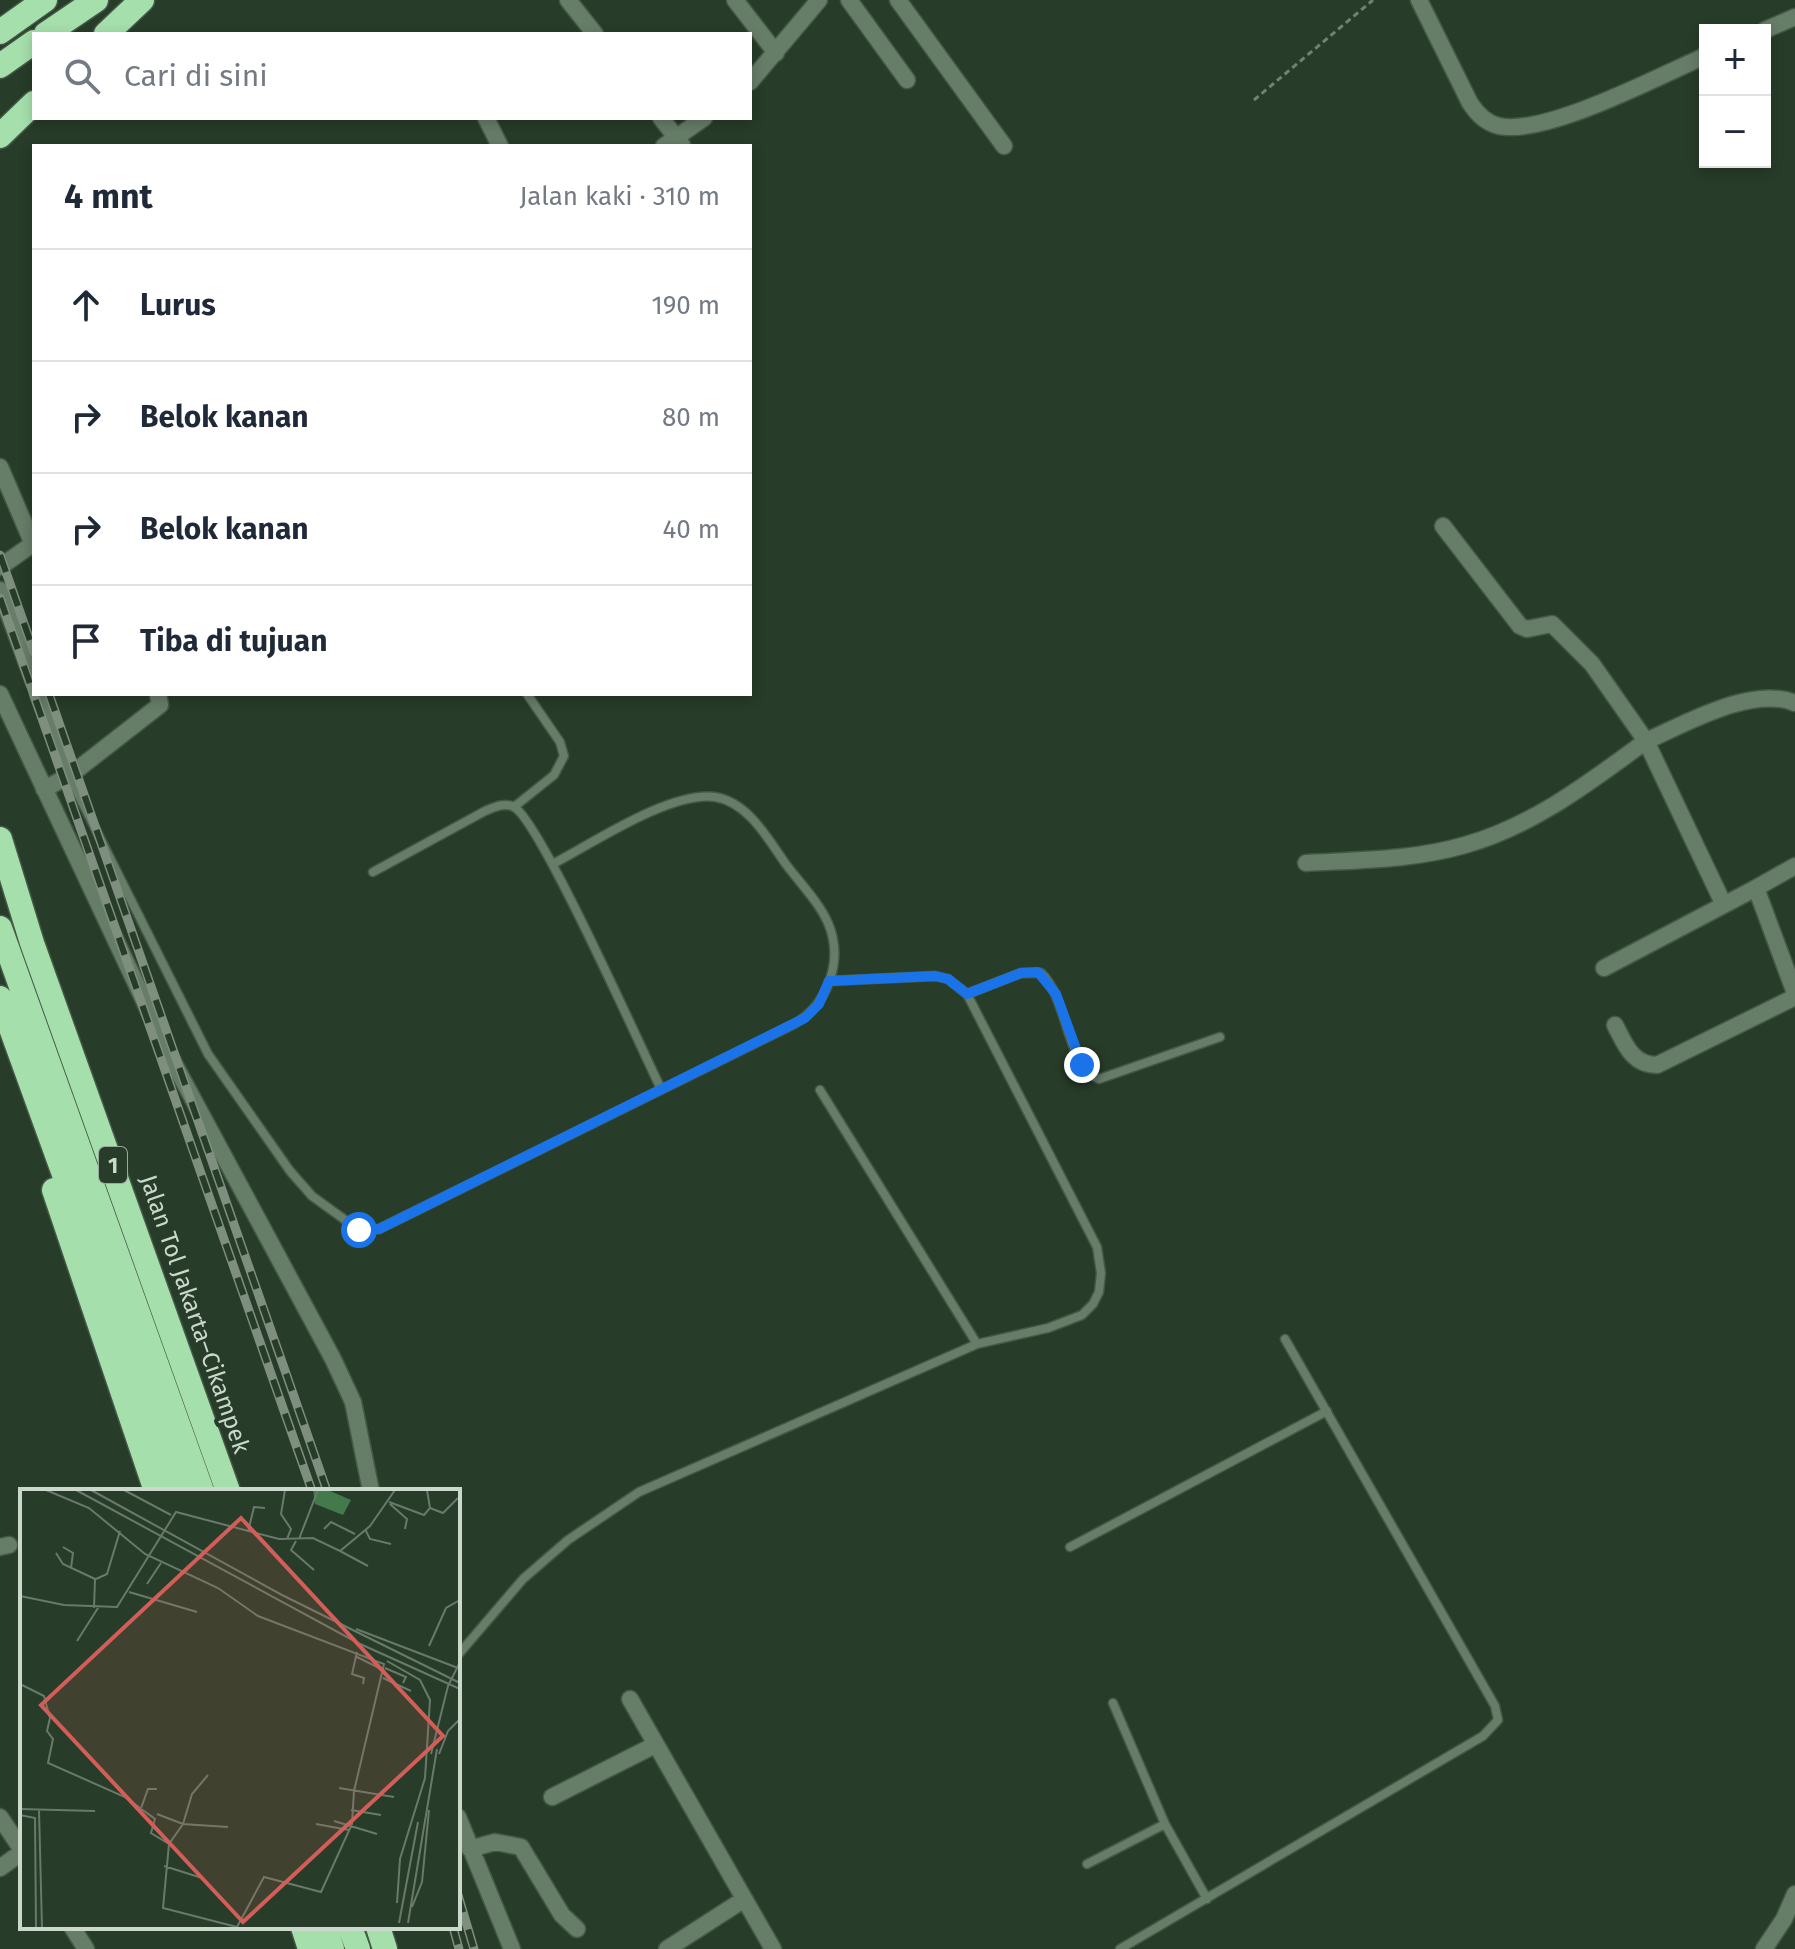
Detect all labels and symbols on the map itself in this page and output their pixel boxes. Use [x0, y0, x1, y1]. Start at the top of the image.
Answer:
route end [1064, 1047, 1100, 1083]
road number: 1 [99, 1147, 127, 1183]
street label: Jalan Tol Jakarta–Cikampek [134, 1171, 256, 1458]
route start [341, 1212, 377, 1248]
inset map [20, 1489, 460, 1929]

